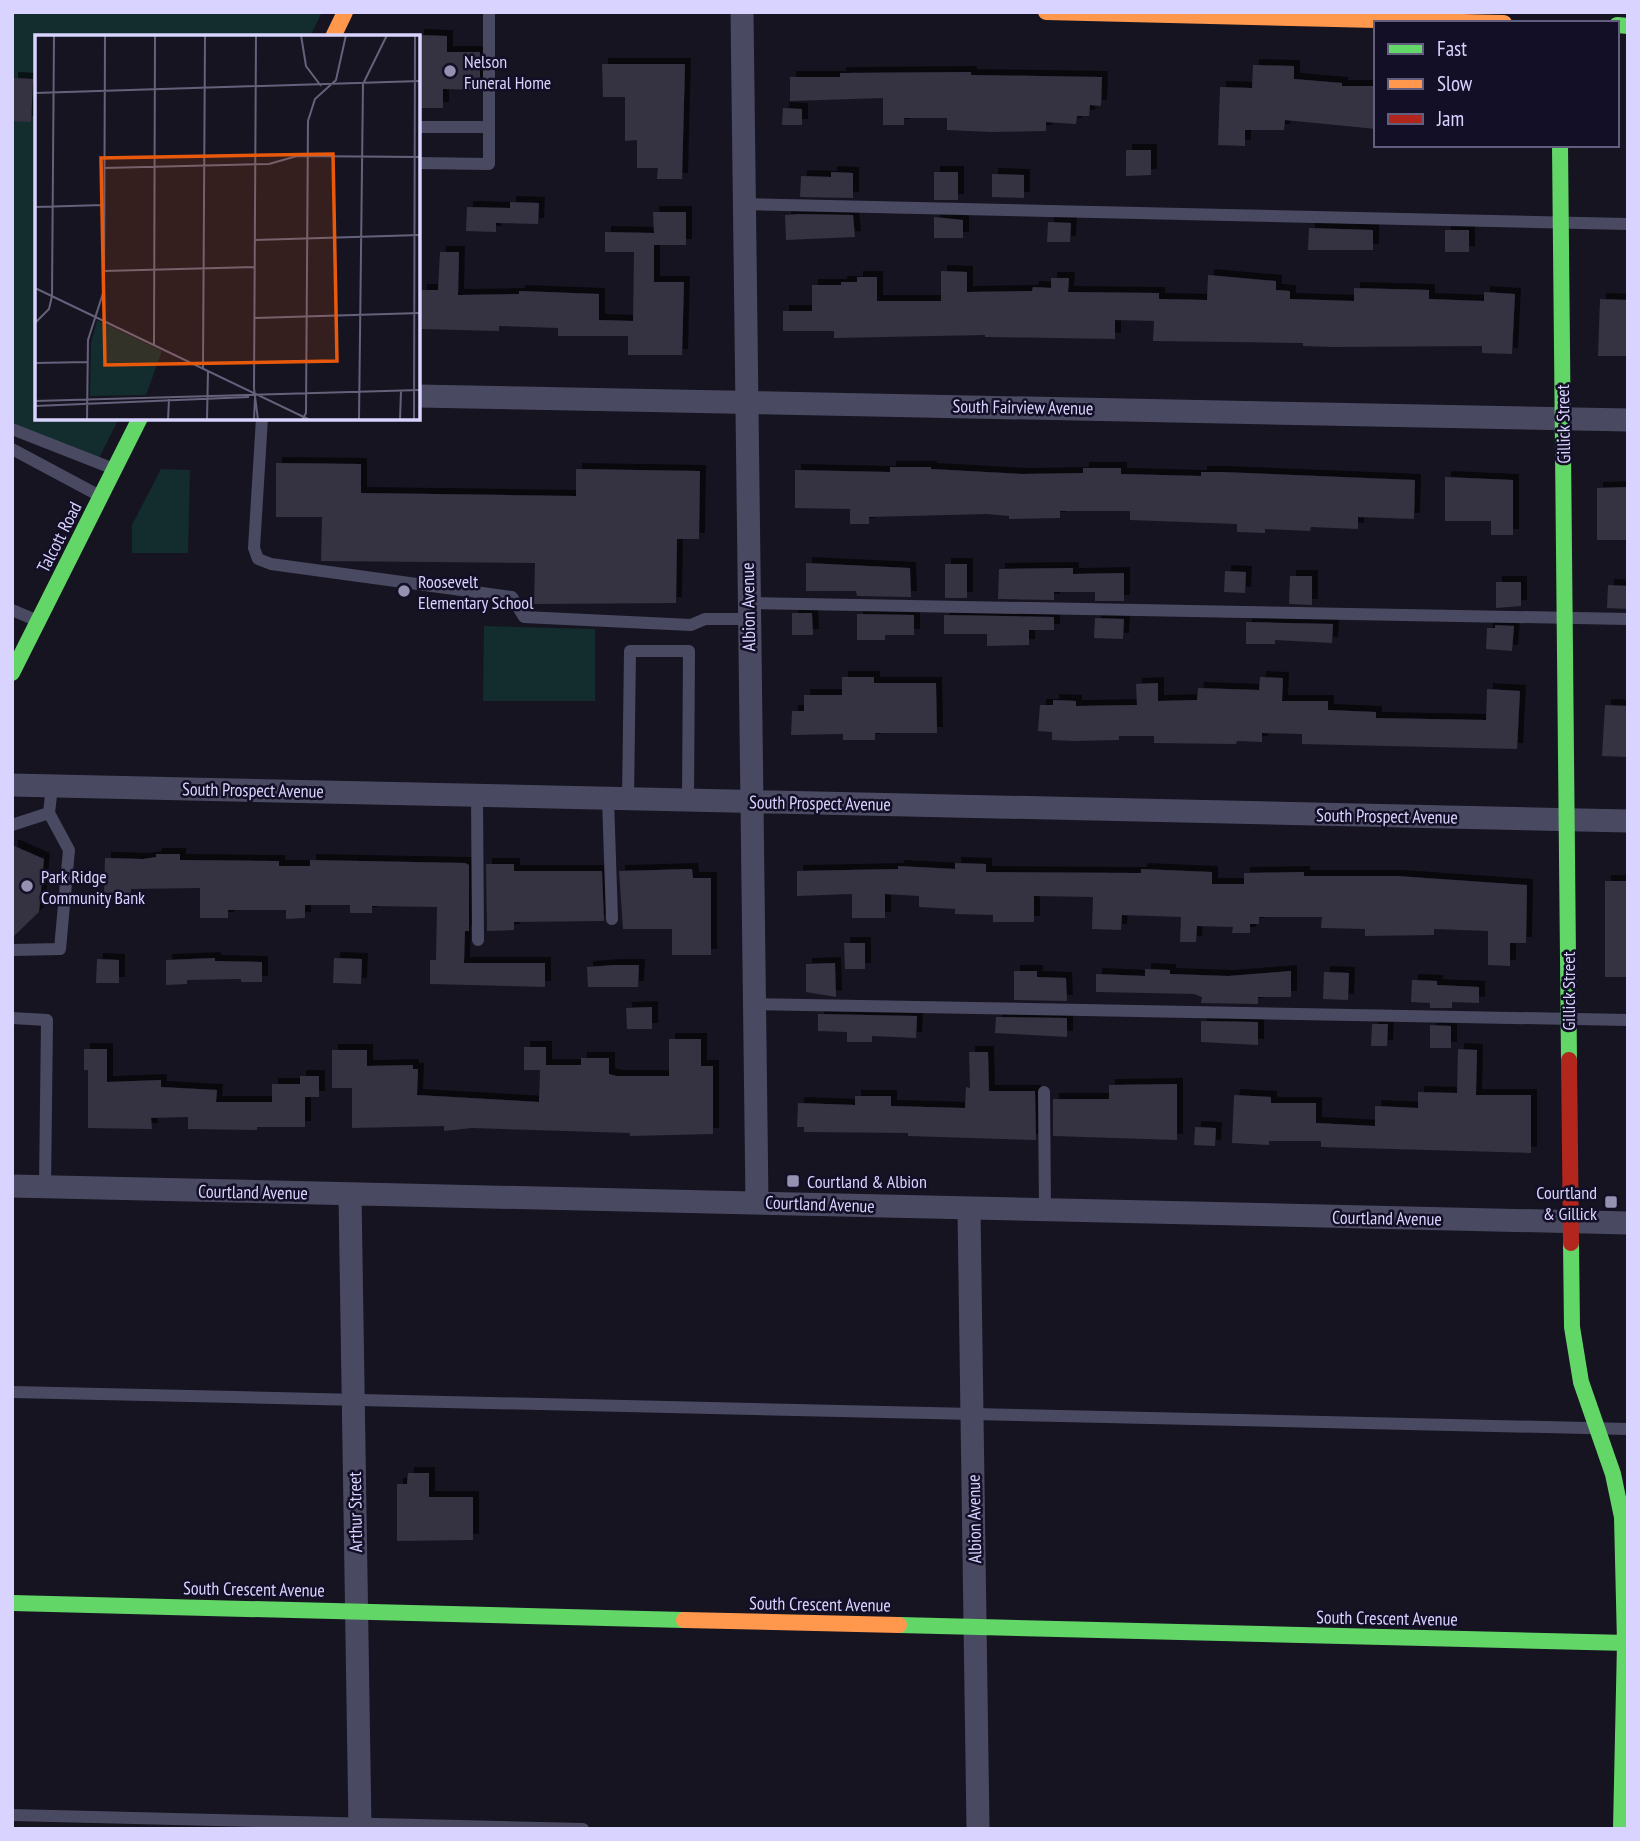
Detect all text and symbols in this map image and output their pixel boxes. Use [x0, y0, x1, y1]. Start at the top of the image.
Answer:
legend [1374, 21, 1619, 147]
inset map [35, 35, 420, 420]
text: Fast [1437, 35, 1467, 62]
place label: Nelson Funeral Home [464, 50, 551, 94]
marker: Nelson Funeral Home [442, 63, 458, 79]
text: Slow [1437, 70, 1473, 97]
text: Jam [1436, 105, 1464, 132]
street label: Gillick Street [1551, 384, 1575, 464]
street label: South Fairview Avenue [952, 394, 1094, 420]
street label: Talcott Road [31, 498, 87, 576]
street label: Albion Avenue [736, 562, 760, 652]
place label: Roosevelt Elementary School [418, 570, 534, 614]
marker: Roosevelt Elementary School [396, 583, 412, 599]
street label: South Prospect Avenue [182, 777, 324, 803]
street label: South Prospect Avenue [749, 790, 891, 816]
street label: South Prospect Avenue [1316, 803, 1458, 829]
place label: Park Ridge Community Bank [41, 865, 145, 909]
marker: Park Ridge Community Bank [19, 878, 35, 894]
street label: Gillick Street [1557, 951, 1580, 1031]
place label: Courtland & Albion [807, 1170, 927, 1193]
marker: Courtland & Albion [785, 1173, 801, 1189]
street label: Courtland Avenue [198, 1180, 308, 1204]
place label: Courtland & Gillick [1536, 1181, 1597, 1225]
street label: Courtland Avenue [765, 1191, 875, 1217]
marker: Courtland & Gillick [1603, 1194, 1619, 1210]
street label: Courtland Avenue [1332, 1206, 1442, 1230]
street label: Arthur Street [343, 1471, 367, 1552]
street label: Albion Avenue [962, 1474, 986, 1564]
street label: South Crescent Avenue [183, 1576, 325, 1602]
street label: South Crescent Avenue [749, 1591, 891, 1617]
street label: South Crescent Avenue [1316, 1605, 1458, 1631]

